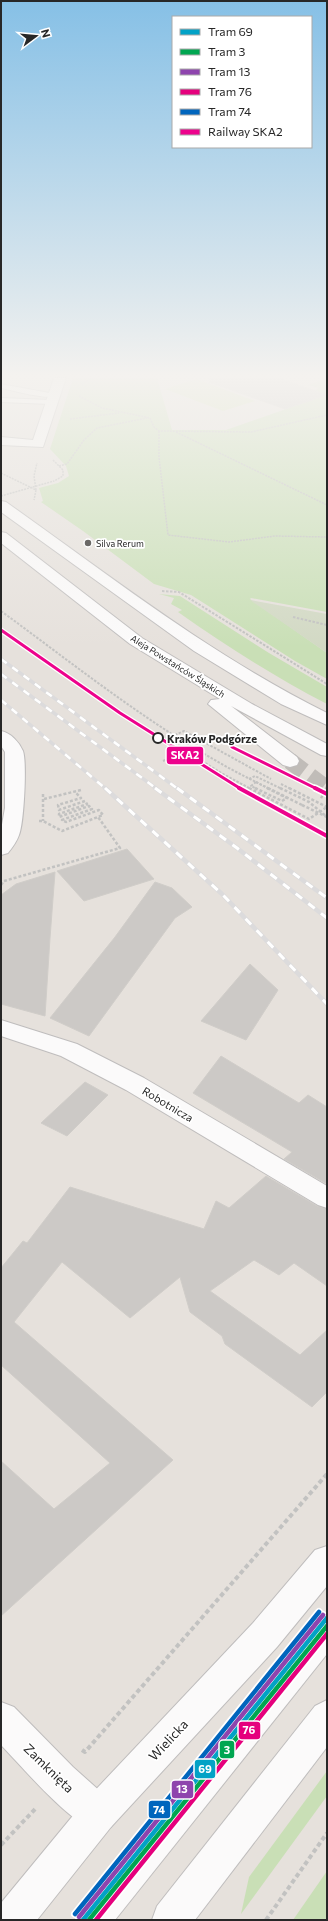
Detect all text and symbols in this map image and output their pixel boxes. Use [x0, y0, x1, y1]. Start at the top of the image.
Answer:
north arrow [16, 16, 56, 56]
legend [172, 16, 312, 148]
text: Tram 69 [208, 24, 253, 38]
text: N [39, 27, 53, 39]
text: Tram 3 [208, 44, 245, 58]
text: Tram 13 [208, 64, 251, 78]
text: Tram 76 [208, 84, 252, 98]
text: Tram 74 [208, 104, 251, 118]
text: Railway SKA2 [208, 124, 283, 138]
marker: Silva Rerum [83, 538, 93, 548]
place label: Silva Rerum [96, 538, 144, 549]
street label: Aleja Powstańców Śląskich [129, 632, 228, 700]
marker: Kraków Podgórze [152, 732, 164, 744]
place label: Kraków Podgórze [167, 732, 257, 745]
line badge: SKA2 [166, 746, 204, 765]
text: SKA2 [171, 748, 199, 761]
street label: Robotnicza [140, 1084, 196, 1124]
street label: Wielicka [145, 1716, 191, 1764]
line badge: 76 [238, 1721, 261, 1740]
text: 76 [243, 1723, 256, 1736]
street label: Zamknięta [21, 1740, 77, 1796]
line badge: 3 [219, 1740, 235, 1759]
text: 3 [224, 1743, 230, 1756]
line badge: 69 [194, 1759, 216, 1779]
text: 69 [198, 1762, 212, 1775]
line badge: 13 [171, 1780, 194, 1799]
text: 13 [176, 1782, 188, 1795]
line badge: 74 [148, 1800, 171, 1819]
text: 74 [153, 1803, 165, 1816]

